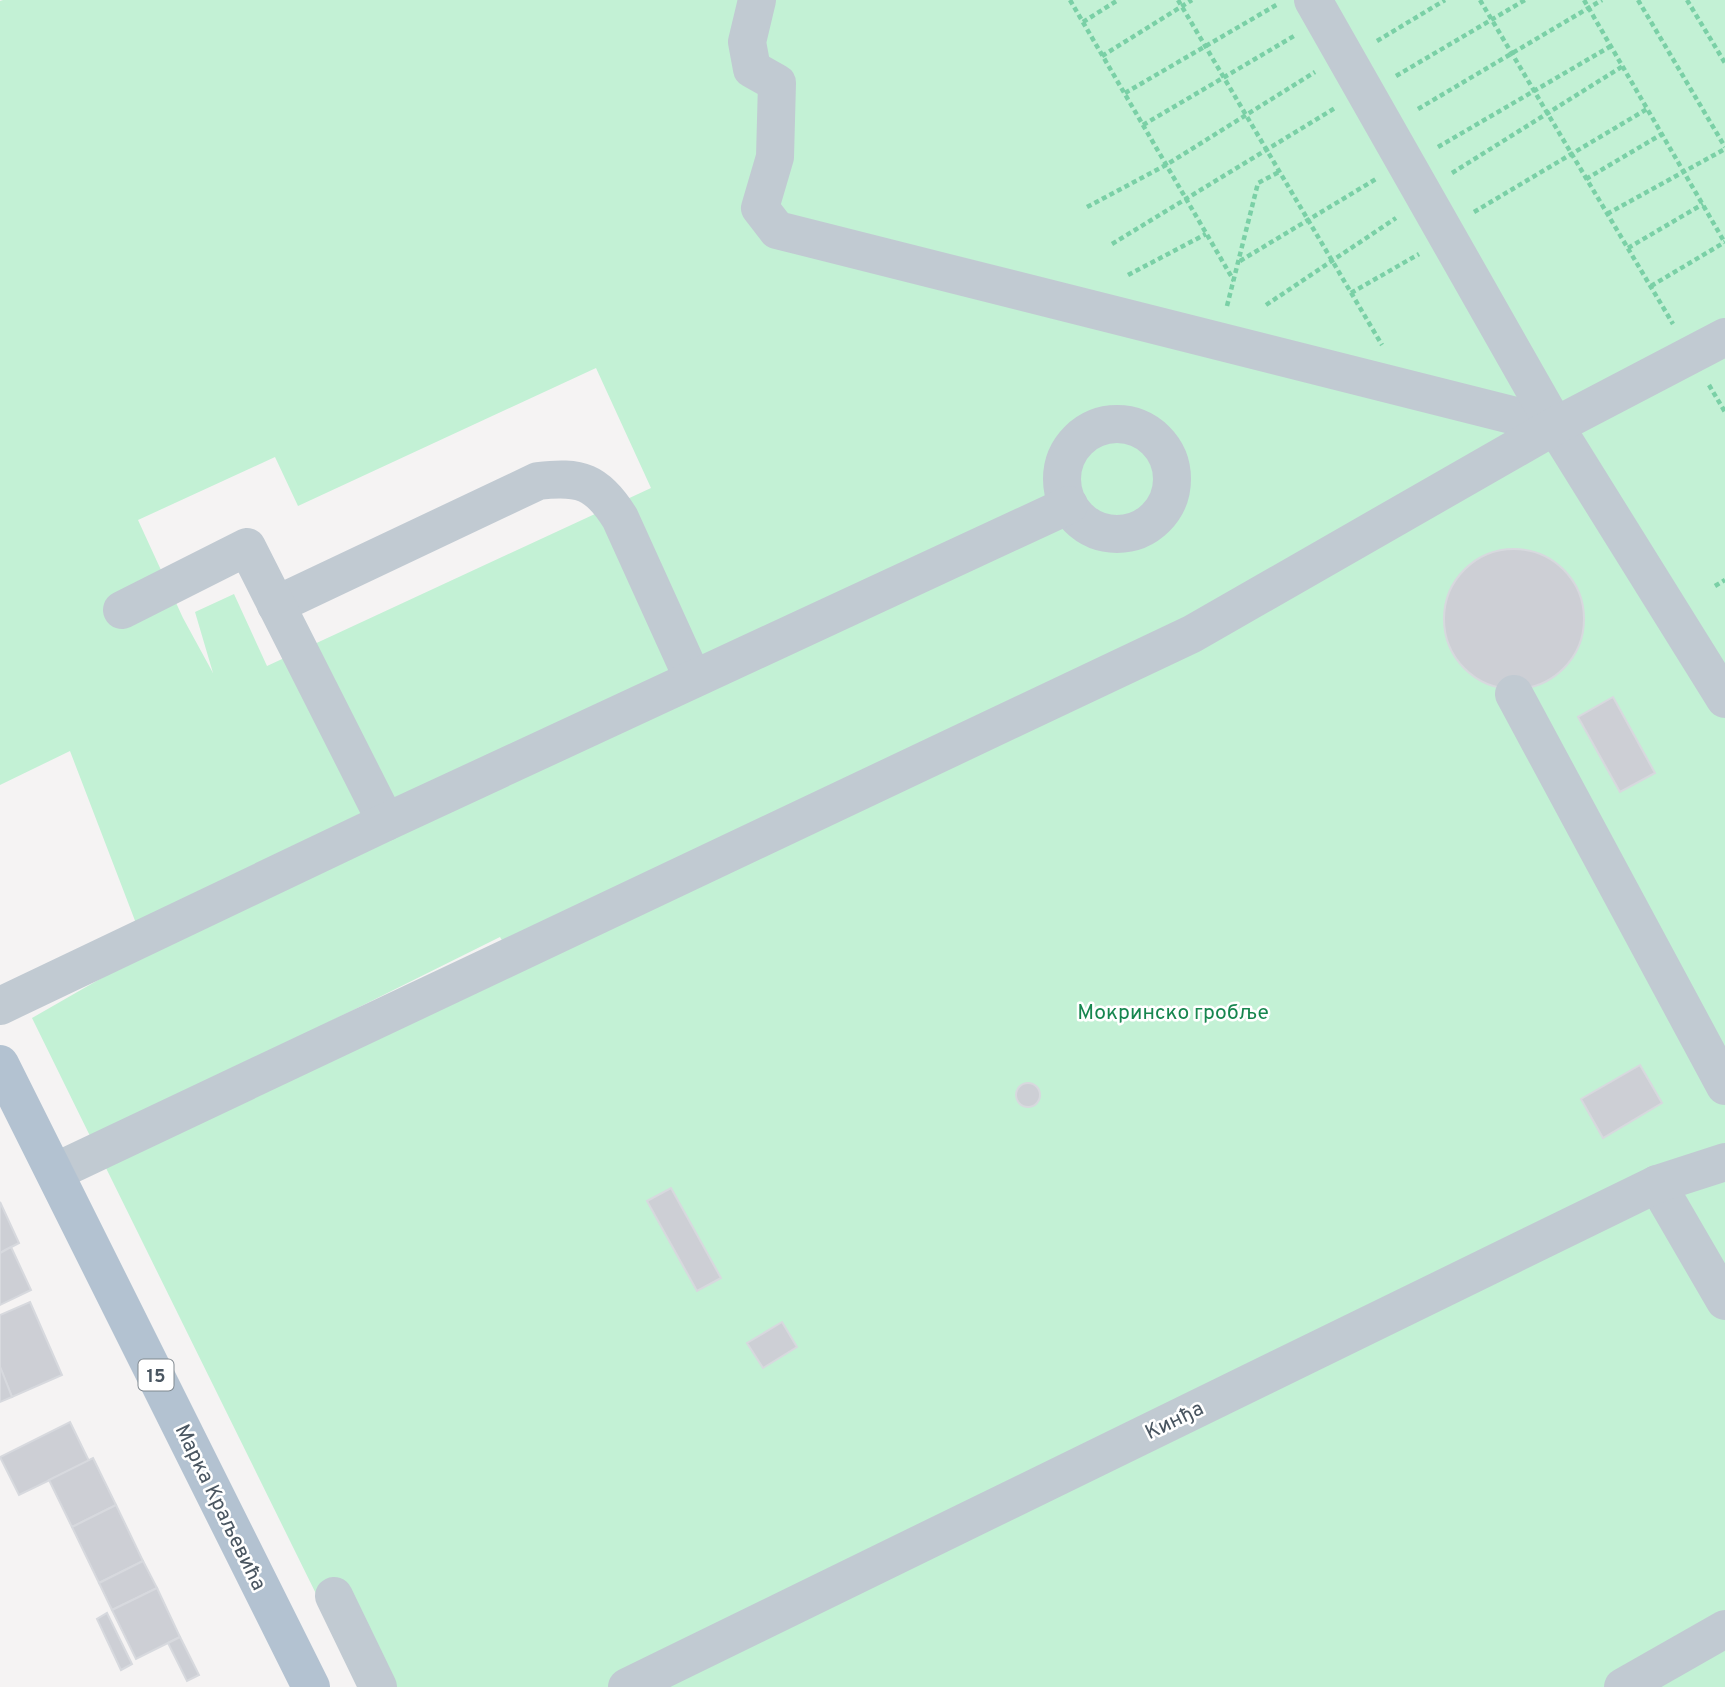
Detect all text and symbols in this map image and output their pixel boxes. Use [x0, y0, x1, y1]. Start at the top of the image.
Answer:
park label: Мокринско гробље [1077, 1000, 1269, 1027]
road number: 15 [138, 1359, 174, 1390]
street label: Кинђа [1141, 1396, 1208, 1447]
street label: Марка Краљевића [168, 1420, 272, 1595]

